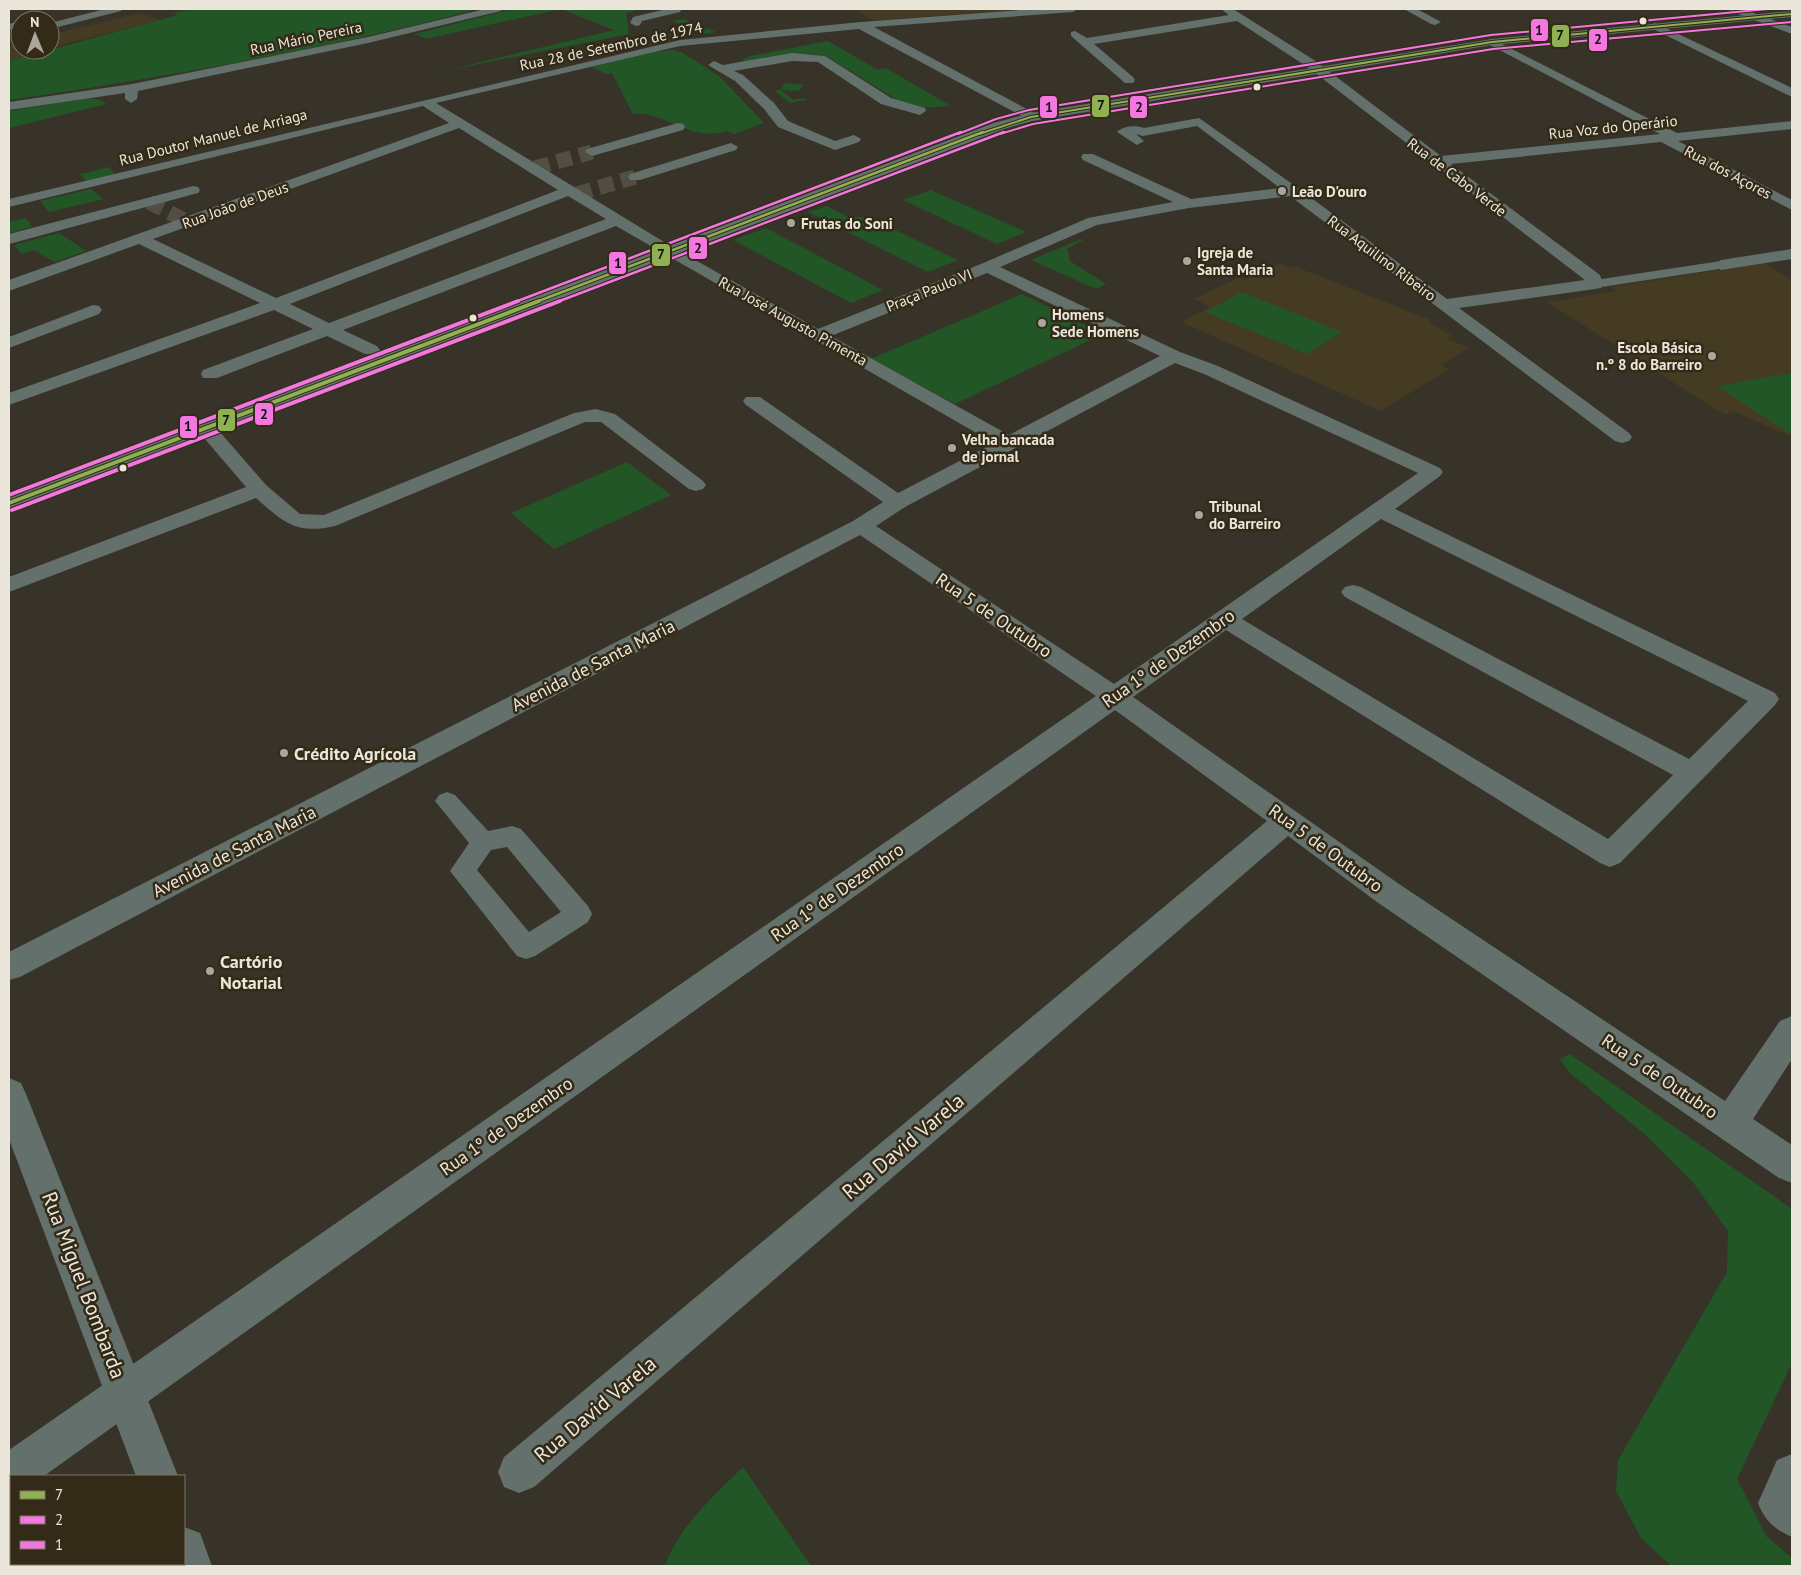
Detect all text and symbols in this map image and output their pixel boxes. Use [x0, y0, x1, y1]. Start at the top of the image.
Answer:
north arrow [10, 10, 60, 60]
text: N [30, 13, 40, 31]
unlabelled marker [1638, 16, 1648, 26]
street label: Rua Mário Pereira [248, 17, 364, 59]
street label: Rua 28 de Setembro de 1974 [518, 17, 704, 75]
line badge: 1 [1530, 18, 1549, 42]
text: 1 [1535, 21, 1543, 39]
line badge: 7 [1551, 24, 1570, 48]
text: 7 [1556, 26, 1564, 44]
line badge: 2 [1588, 28, 1608, 52]
text: 2 [1594, 30, 1602, 48]
unlabelled marker [1252, 82, 1262, 92]
line badge: 7 [1091, 94, 1110, 118]
line badge: 1 [1039, 95, 1058, 119]
line badge: 2 [1129, 95, 1148, 119]
text: 7 [1097, 96, 1105, 114]
text: 1 [1045, 98, 1053, 116]
text: 2 [1135, 98, 1143, 116]
street label: Rua Doutor Manuel de Arriaga [117, 104, 309, 170]
street label: Rua Voz do Operário [1548, 111, 1678, 143]
street label: Rua de Cabo Verde [1404, 133, 1510, 221]
street label: Rua dos Açores [1681, 141, 1775, 203]
street label: Rua João de Deus [179, 177, 291, 233]
place label: Leão D'ouro [1292, 182, 1367, 201]
marker: Leão D'ouro [1276, 185, 1288, 197]
street label: Rua Aquilino Ribeiro [1324, 211, 1440, 305]
place label: Frutas do Soni [801, 214, 893, 233]
marker: Frutas do Soni [785, 217, 797, 229]
line badge: 2 [688, 236, 708, 260]
text: 2 [694, 239, 702, 257]
line badge: 7 [651, 243, 671, 267]
place label: Igreja de Santa Maria [1197, 243, 1273, 279]
text: 7 [657, 245, 665, 263]
line badge: 1 [608, 251, 627, 275]
text: 1 [614, 254, 622, 272]
marker: Igreja de Santa Maria [1181, 255, 1193, 267]
street label: Praça Paulo VI [883, 264, 975, 316]
street label: Rua José Augusto Pimenta [715, 272, 871, 370]
place label: Homens Sede Homens [1052, 305, 1139, 341]
unlabelled marker [468, 313, 478, 323]
marker: Homens Sede Homens [1036, 317, 1048, 329]
place label: Escola Básica n.º 8 do Barreiro [1596, 338, 1702, 374]
marker: Escola Básica n.º 8 do Barreiro [1706, 350, 1718, 362]
line badge: 2 [254, 402, 274, 426]
text: 2 [260, 405, 268, 423]
line badge: 7 [217, 408, 236, 432]
text: 7 [222, 411, 230, 429]
line badge: 1 [179, 415, 198, 439]
text: 1 [184, 417, 192, 435]
place label: Velha bancada de jornal [961, 430, 1054, 466]
marker: Velha bancada de jornal [946, 442, 958, 454]
unlabelled marker [118, 463, 128, 473]
place label: Tribunal do Barreiro [1209, 497, 1281, 533]
marker: Tribunal do Barreiro [1193, 509, 1205, 521]
street label: Rua 5 de Outubro [931, 568, 1057, 662]
street label: Rua 1º de Dezembro [1097, 604, 1239, 712]
street label: Avenida de Santa Maria [507, 614, 679, 716]
place label: Crédito Agrícola [294, 742, 416, 765]
marker: Crédito Agrícola [278, 747, 290, 759]
street label: Rua 5 de Outubro [1264, 799, 1388, 897]
street label: Avenida de Santa Maria [148, 800, 320, 902]
street label: Rua 1º de Dezembro [766, 838, 908, 946]
place label: Cartório Notarial [220, 950, 283, 994]
marker: Cartório Notarial [204, 965, 216, 977]
street label: Rua 5 de Outubro [1597, 1029, 1723, 1123]
street label: Rua 1º de Dezembro [435, 1072, 577, 1180]
street label: Rua David Varela [836, 1087, 970, 1205]
street label: Rua Miguel Bombarda [36, 1188, 132, 1382]
street label: Rua David Varela [528, 1350, 662, 1468]
legend [10, 1475, 185, 1565]
text: 7 [55, 1485, 63, 1504]
text: 2 [55, 1510, 63, 1529]
text: 1 [55, 1535, 63, 1554]

